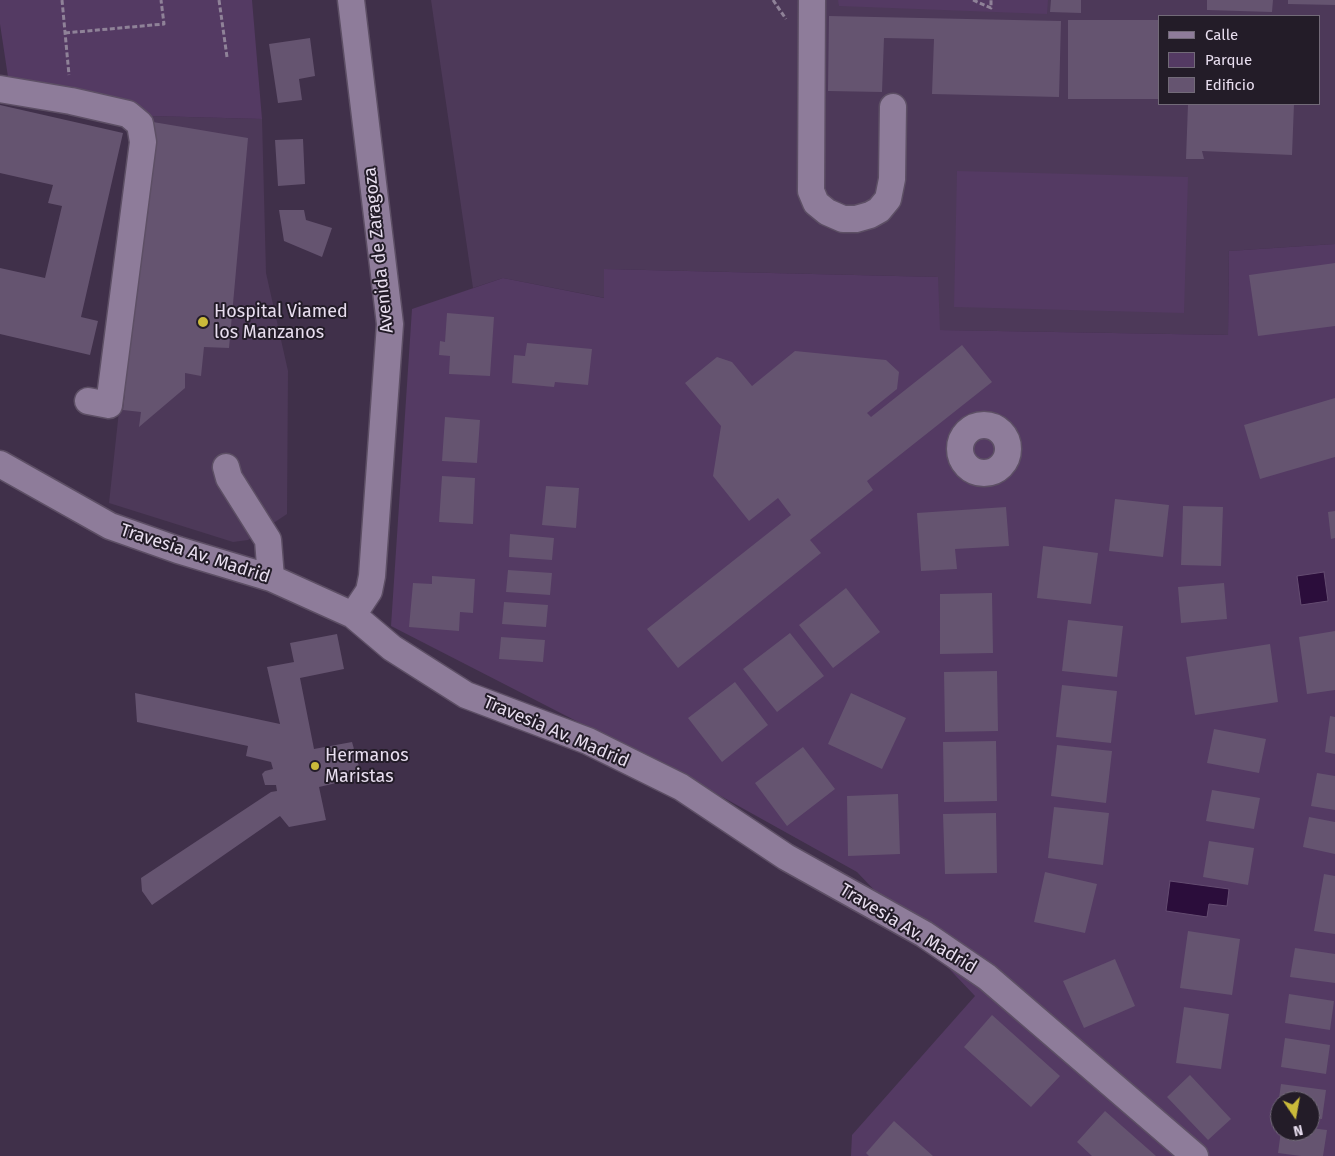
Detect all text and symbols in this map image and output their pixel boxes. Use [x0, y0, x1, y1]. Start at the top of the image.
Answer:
legend [1158, 15, 1320, 105]
text: Calle [1205, 26, 1238, 44]
text: Parque [1205, 51, 1252, 69]
text: Edificio [1205, 76, 1255, 94]
street label: Avenida de Zaragoza [360, 166, 398, 334]
place label: Hospital Viamed los Manzanos [214, 301, 348, 344]
marker: Hospital Viamed los Manzanos [196, 315, 210, 329]
street label: Travesia Av. Madrid [117, 520, 273, 588]
street label: Travesia Av. Madrid [480, 692, 632, 772]
place label: Hermanos Maristas [325, 745, 409, 788]
marker: Hermanos Maristas [309, 760, 321, 772]
street label: Travesia Av. Madrid [836, 880, 980, 978]
north arrow [1270, 1091, 1320, 1141]
text: N [1292, 1121, 1304, 1139]

